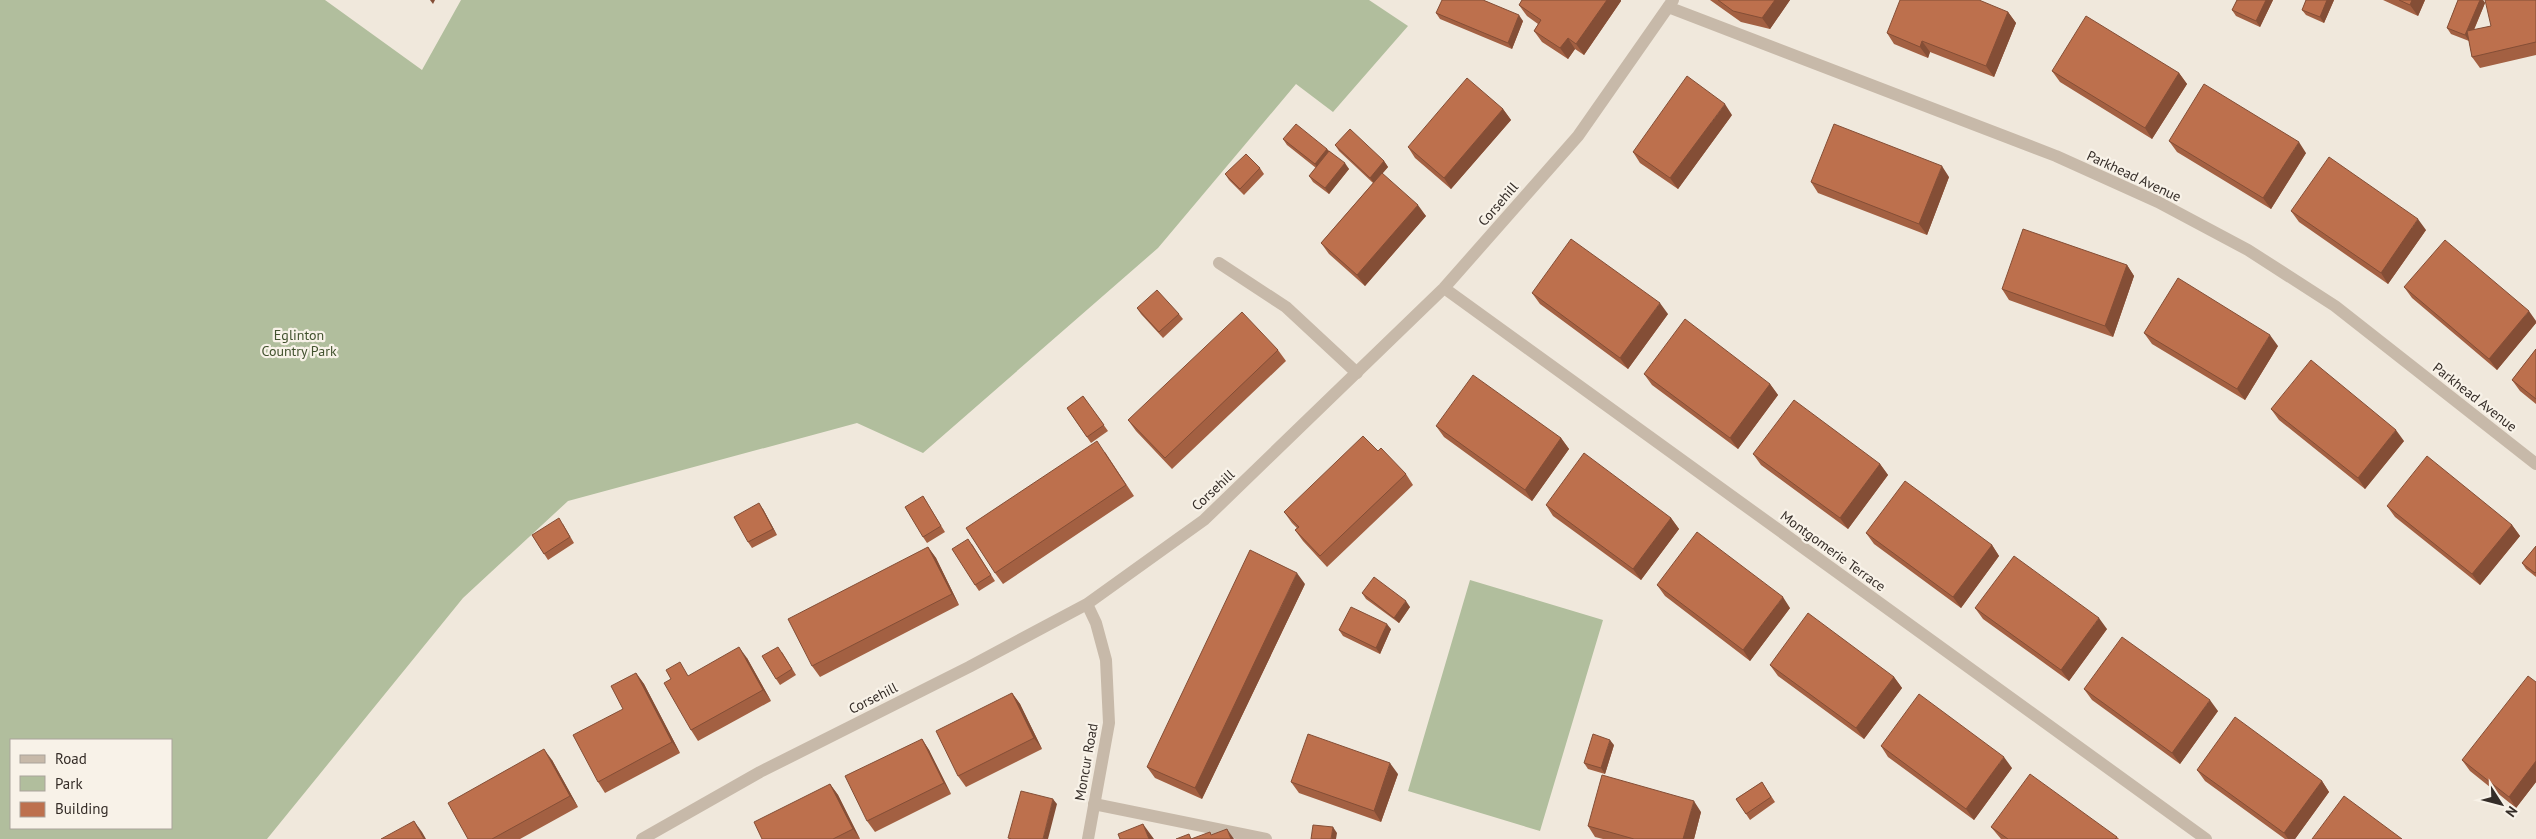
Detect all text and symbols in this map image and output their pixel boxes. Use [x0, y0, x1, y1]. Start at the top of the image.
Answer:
street label: Parkhead Avenue [2084, 146, 2184, 206]
street label: Corsehill [1474, 178, 1522, 230]
park label: Eglinton Country Park [261, 326, 337, 360]
street label: Parkhead Avenue [2429, 359, 2521, 435]
street label: Corsehill [1188, 466, 1238, 514]
street label: Montgomerie Terrace [1777, 507, 1889, 595]
street label: Corsehill [846, 678, 900, 718]
street label: Moncur Road [1070, 722, 1102, 802]
legend [10, 739, 172, 829]
text: Road [55, 749, 87, 768]
text: Park [55, 774, 83, 793]
north arrow [2476, 779, 2526, 829]
text: Building [55, 799, 109, 818]
text: N [2502, 803, 2522, 821]

